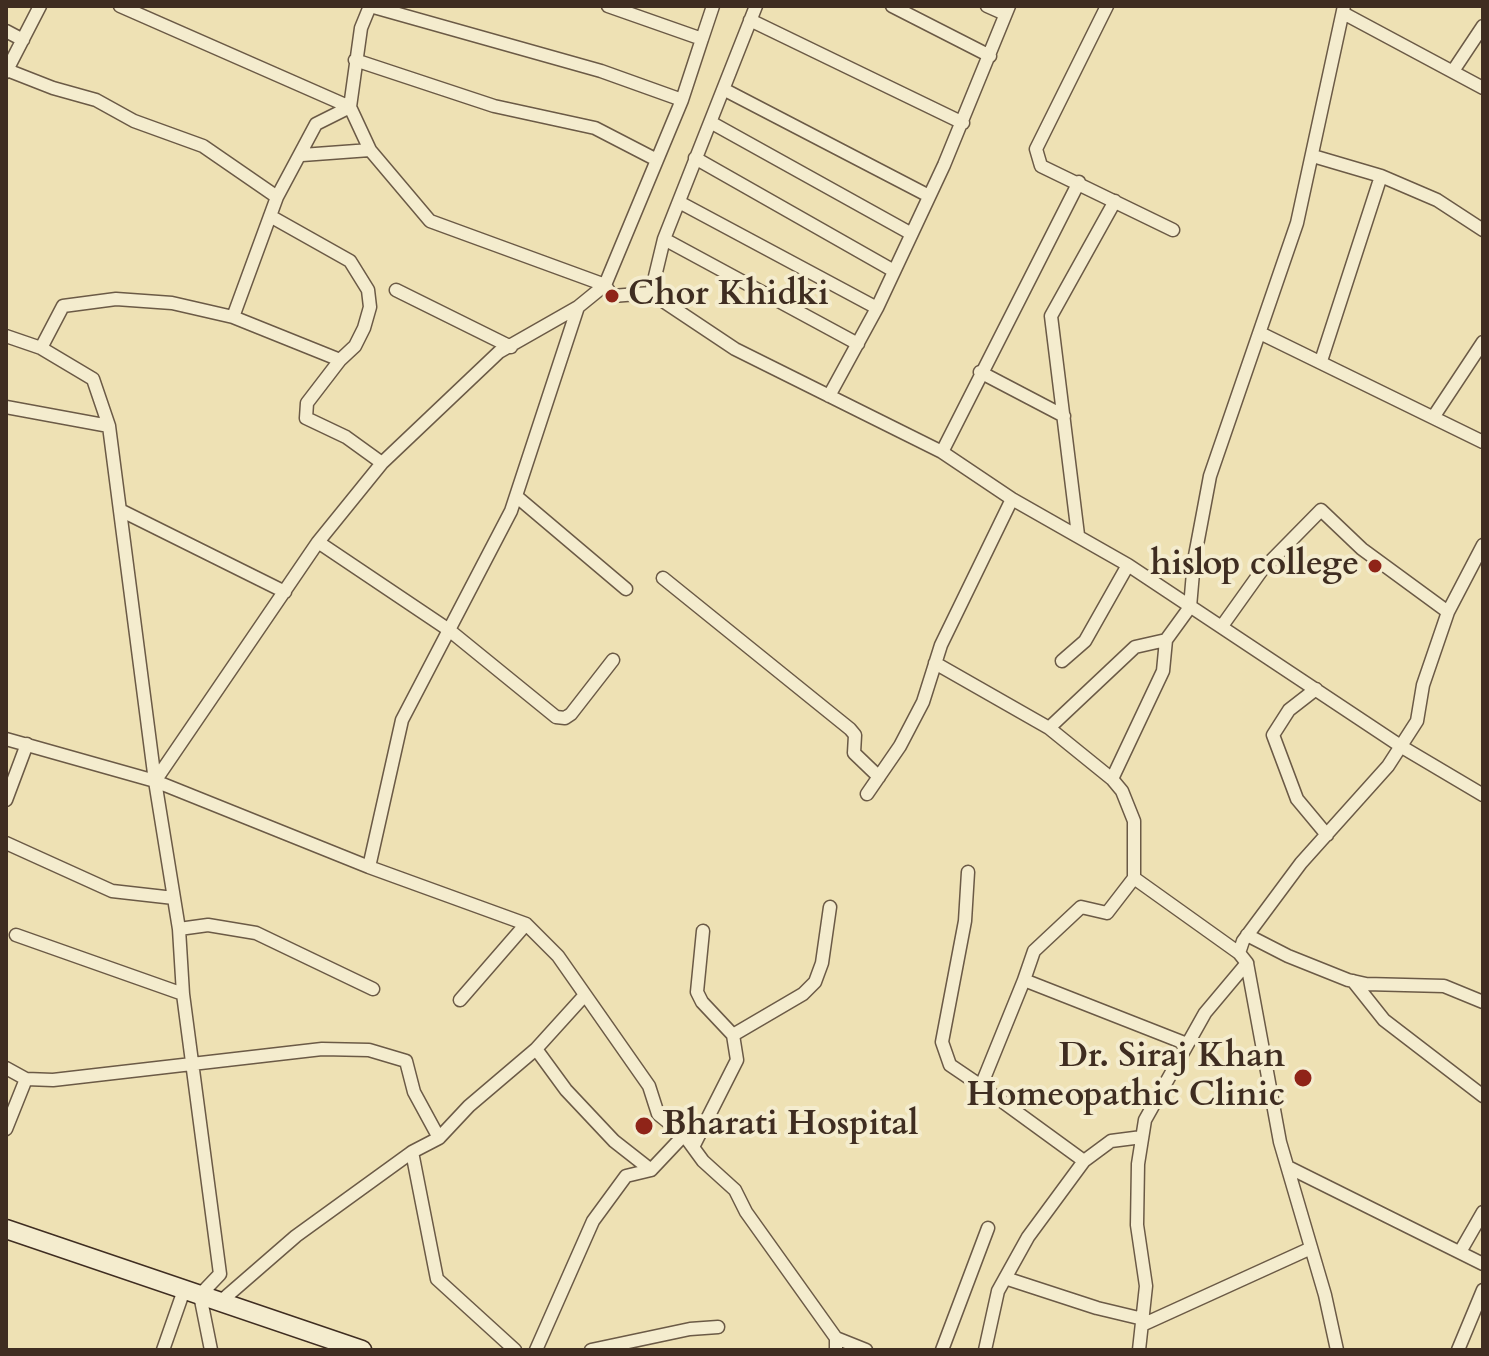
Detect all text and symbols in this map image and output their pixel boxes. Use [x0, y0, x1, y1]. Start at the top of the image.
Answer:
place label: Chor Khidki [628, 276, 829, 316]
marker: Chor Khidki [603, 287, 621, 305]
place label: hislop college [1150, 546, 1359, 586]
marker: hislop college [1366, 557, 1384, 575]
place label: Dr. Siraj Khan Homeopathic Clinic [966, 1038, 1285, 1118]
marker: Dr. Siraj Khan Homeopathic Clinic [1292, 1067, 1314, 1089]
place label: Bharati Hospital [662, 1106, 918, 1146]
marker: Bharati Hospital [633, 1115, 655, 1137]

